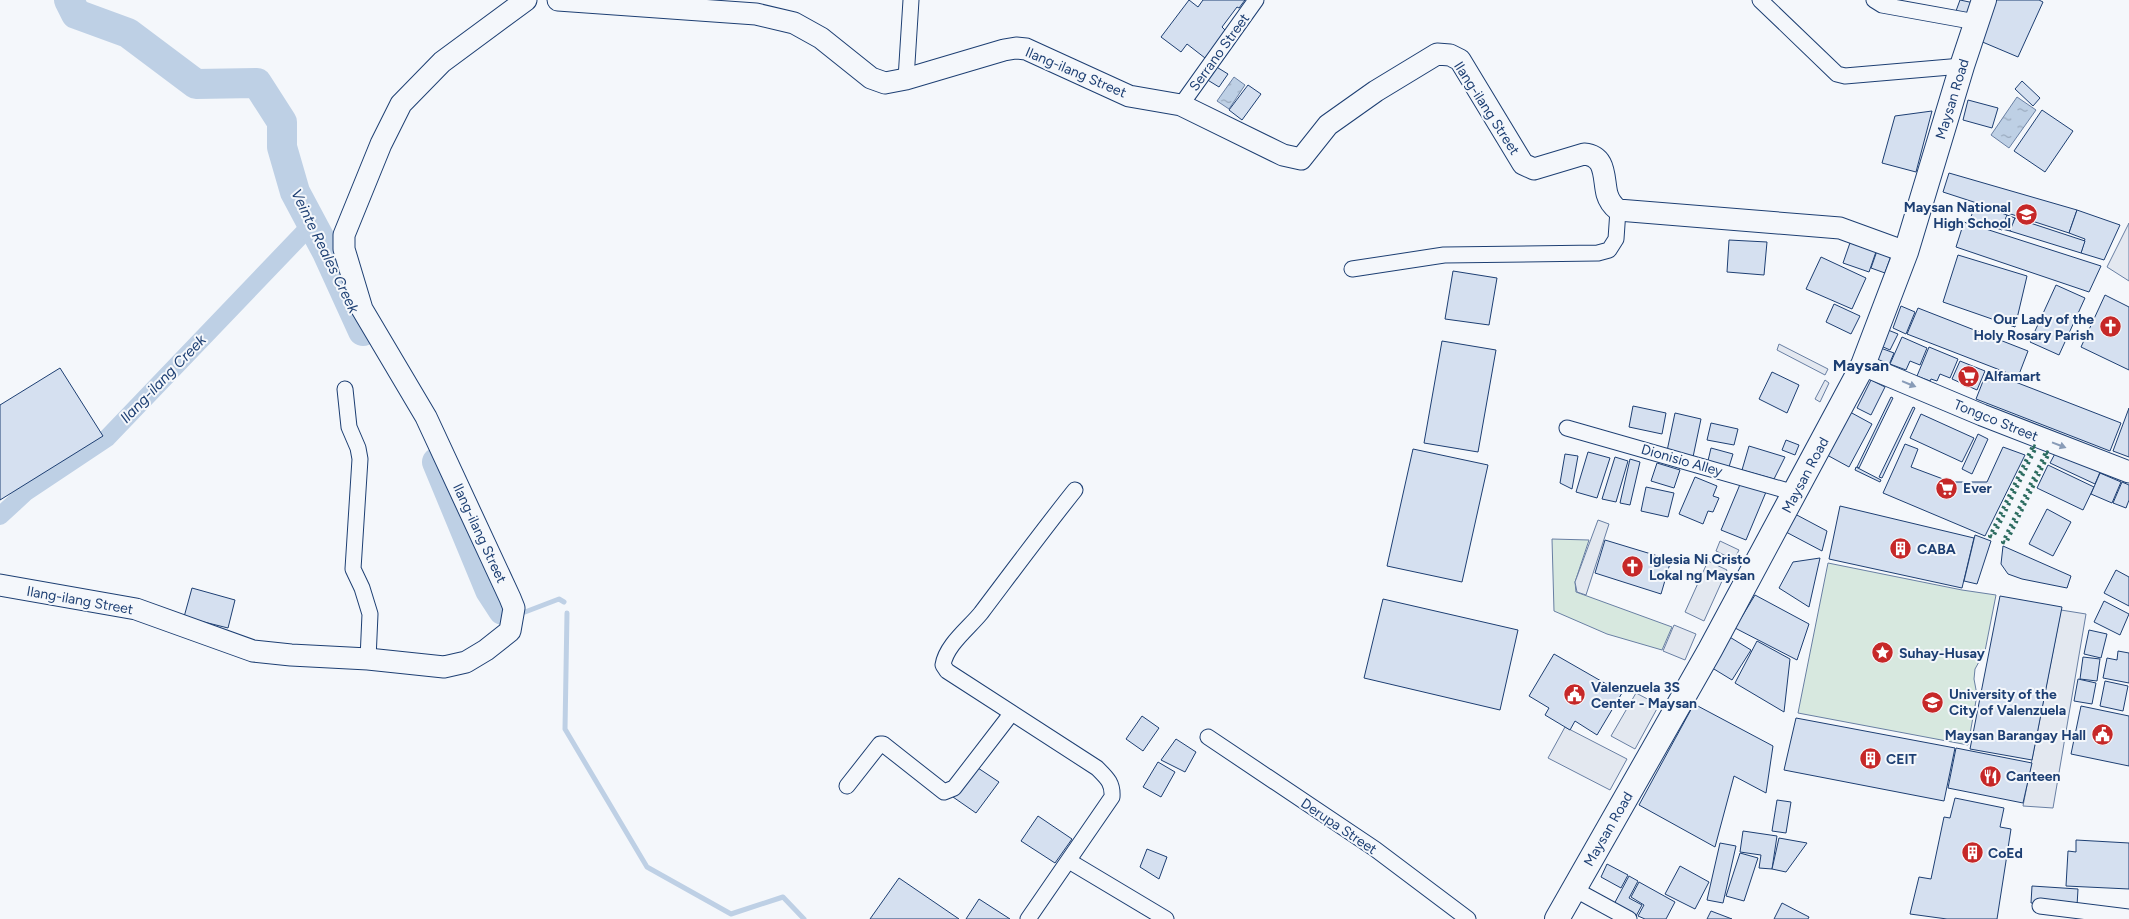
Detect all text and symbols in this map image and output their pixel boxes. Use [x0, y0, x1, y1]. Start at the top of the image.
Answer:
street label: Serrano Street [1186, 10, 1253, 94]
street label: Ilang-ilang Street [1023, 44, 1129, 101]
street label: Maysan Road [1932, 57, 1973, 142]
street label: Ilang-ilang Street [1450, 58, 1523, 158]
water label: Veinte Reales Creek [287, 186, 363, 317]
place label: Maysan National High School [1904, 199, 2011, 232]
school or university icon: Maysan National High School [2015, 203, 2039, 227]
place label: Our Lady of the Holy Rosary Parish [1973, 311, 2094, 344]
church icon: Our Lady of the Holy Rosary Parish [2098, 315, 2122, 339]
water label: Ilang-ilang Creek [116, 331, 210, 427]
district label: Maysan [1833, 356, 1889, 375]
supermarket icon: Alfamart [1956, 364, 1980, 388]
place label: Alfamart [1984, 368, 2041, 385]
one-way arrow [1901, 380, 1916, 388]
street label: Tongco Street [1951, 396, 2040, 445]
street label: Maysan Road [1778, 434, 1833, 516]
street label: Dionisio Alley [1639, 441, 1725, 480]
one-way arrow [2052, 441, 2067, 449]
supermarket icon: Ever [1935, 476, 1959, 500]
place label: Ever [1963, 480, 1993, 497]
street label: Ilang-ilang Street [449, 481, 510, 586]
building icon: CABA [1889, 537, 1913, 561]
place label: CABA [1917, 541, 1956, 558]
place label: Iglesia Ni Cristo Lokal ng Maysan [1649, 551, 1755, 584]
church icon: Iglesia Ni Cristo Lokal ng Maysan [1621, 555, 1645, 579]
street label: Ilang-ilang Street [25, 583, 135, 618]
place icon: Suhay-Husay [1871, 641, 1895, 665]
place label: Suhay-Husay [1899, 645, 1986, 662]
place label: Valenzuela 3S Center - Maysan [1591, 679, 1697, 712]
public building icon: Valenzuela 3S Center - Maysan [1563, 683, 1587, 707]
place label: University of the City of Valenzuela [1949, 686, 2066, 719]
school or university icon: University of the City of Valenzuela [1921, 690, 1945, 714]
public building icon: Maysan Barangay Hall [2090, 723, 2114, 747]
place label: Maysan Barangay Hall [1945, 727, 2086, 744]
building icon: CEIT [1858, 747, 1882, 771]
place label: CEIT [1886, 751, 1917, 768]
restaurant icon: Canteen [1978, 764, 2002, 788]
place label: Canteen [2006, 768, 2061, 785]
street label: Maysan Road [1580, 789, 1637, 870]
street label: Derupa Street [1298, 795, 1380, 858]
building icon: CoEd [1960, 841, 1984, 865]
place label: CoEd [1988, 845, 2023, 862]

